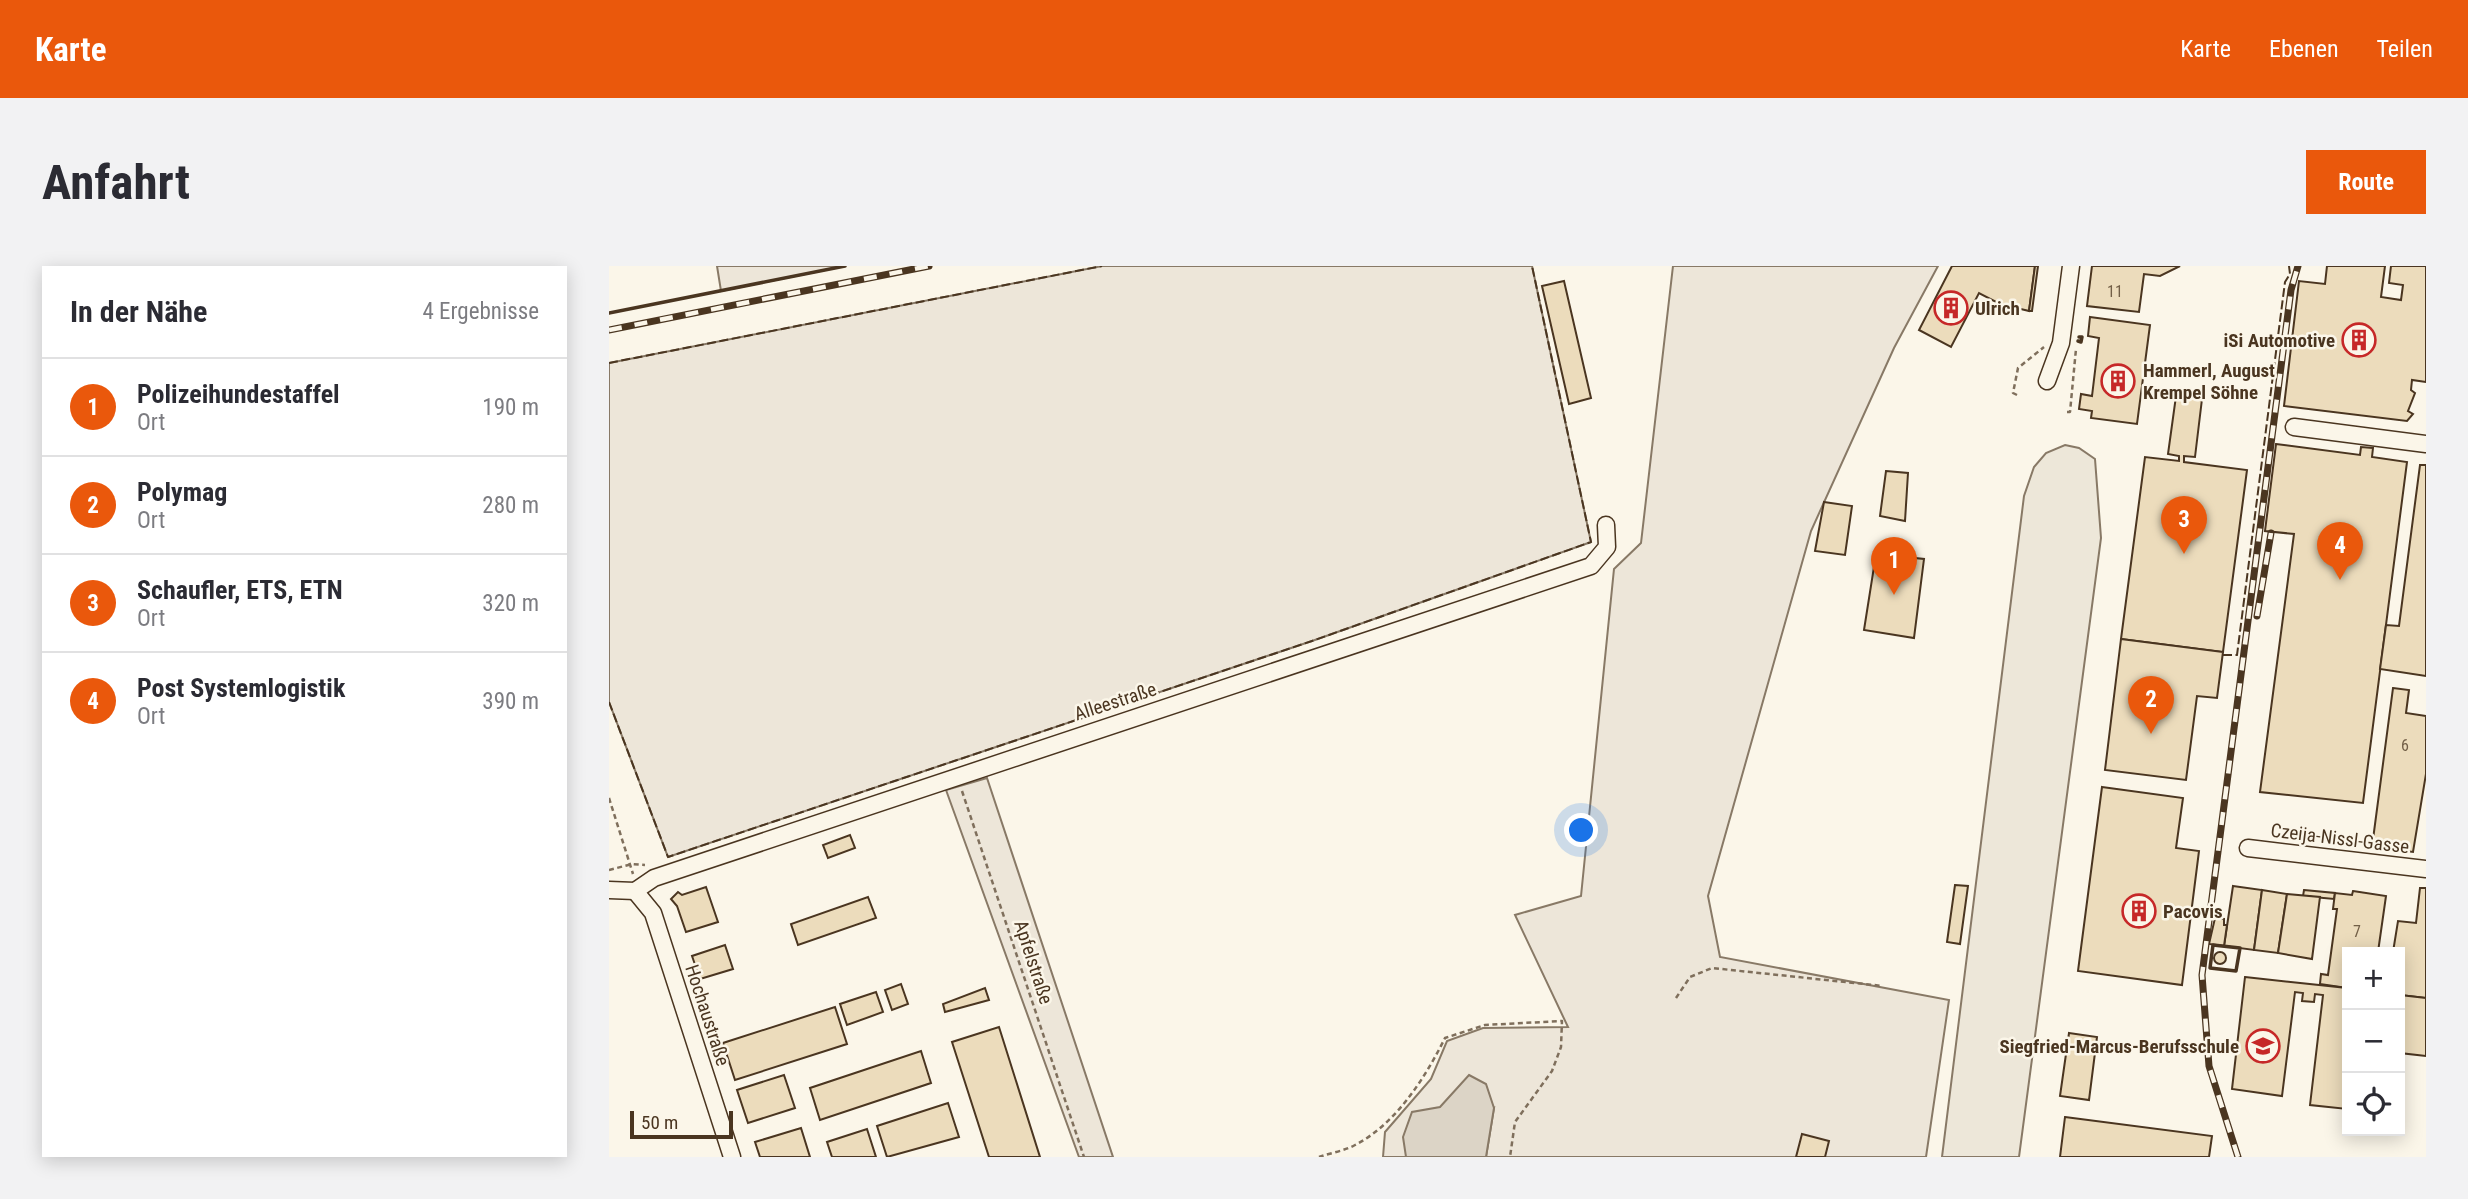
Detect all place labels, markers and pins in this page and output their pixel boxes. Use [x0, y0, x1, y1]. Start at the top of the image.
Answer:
building icon: Ulrich [1932, 289, 1970, 327]
place label: Ulrich [1975, 297, 2020, 320]
building icon: iSi Automotive [2340, 321, 2378, 359]
place label: iSi Automotive [2224, 329, 2335, 352]
place label: Hammerl, August Krempel Söhne [2143, 359, 2275, 404]
building icon: Hammerl, August Krempel Söhne [2099, 362, 2137, 400]
pin: 3 [2161, 496, 2207, 554]
pin: 4 [2317, 522, 2363, 580]
pin: 1 [1871, 537, 1917, 595]
pin: 2 [2128, 676, 2174, 734]
building icon: Pacovis [2120, 892, 2158, 930]
place label: Pacovis [2163, 900, 2223, 923]
school or university icon: Siegfried-Marcus-Berufsschule [2244, 1027, 2282, 1065]
place label: Siegfried-Marcus-Berufsschule [1999, 1035, 2239, 1058]

